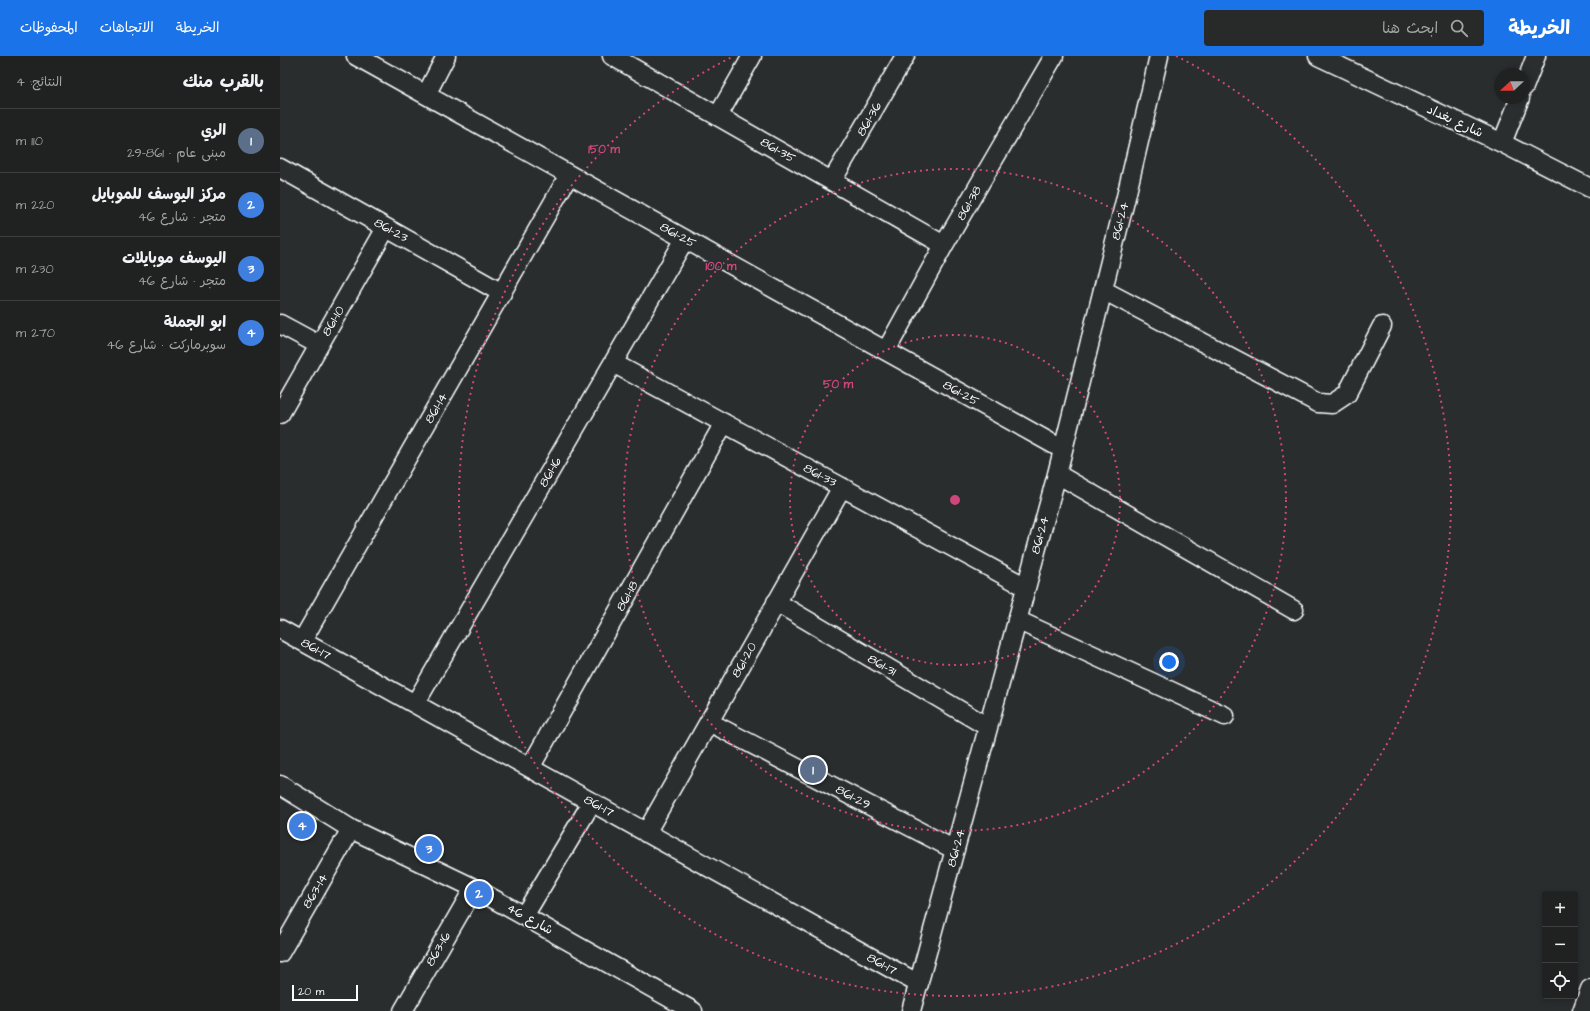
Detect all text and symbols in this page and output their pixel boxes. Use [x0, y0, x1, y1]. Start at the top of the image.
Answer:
search box [1204, 10, 1484, 46]
text: الخريطة [1508, 15, 1570, 42]
icon: search [1448, 17, 1470, 39]
text: المحفوظات [20, 18, 78, 38]
text: الاتجاهات [100, 18, 154, 38]
text: الخريطة [176, 18, 219, 38]
text: ابحث هنا [1382, 18, 1438, 39]
north arrow [1494, 68, 1530, 104]
text: بالقرب منك [183, 70, 264, 94]
text: النتائج: 4 [16, 73, 62, 91]
street label: 861-36 [852, 98, 886, 140]
street label: شارع بغداد [1424, 100, 1486, 142]
text: الري [201, 120, 226, 141]
text: 110 m [16, 132, 43, 150]
text: 1 [250, 132, 252, 150]
street label: 861-35 [757, 133, 799, 167]
text: 150 m [588, 141, 621, 158]
text: مبنى عام · 861-29 [127, 144, 226, 162]
street label: 861-38 [952, 182, 986, 224]
text: مركز اليوسف للموبايل [92, 184, 226, 205]
text: 220 m [16, 196, 54, 214]
text: 2 [247, 196, 255, 214]
street label: 861-24 [1107, 200, 1133, 242]
text: متجر · شارع 46 [138, 208, 226, 226]
street label: 861-23 [371, 213, 412, 247]
street label: 861-25 [657, 218, 699, 252]
text: اليوسف موبايلات [122, 248, 226, 269]
text: 100 m [706, 258, 737, 275]
text: 230 m [16, 260, 54, 278]
text: 3 [248, 260, 254, 278]
text: متجر · شارع 46 [138, 272, 226, 290]
street label: 861-10 [317, 303, 349, 339]
text: ابو الجملة [164, 312, 226, 333]
text: 270 m [16, 324, 55, 342]
text: 4 [247, 324, 255, 342]
text: سوبرماركت · شارع 46 [106, 336, 226, 354]
text: 50 m [823, 376, 854, 393]
street label: 861-25 [940, 376, 982, 410]
street label: 861-14 [420, 389, 452, 427]
street label: 861-16 [534, 454, 566, 490]
street label: 861-33 [800, 459, 840, 491]
centre of rings [948, 493, 962, 507]
street label: 861-24 [1026, 514, 1054, 556]
street label: 861-18 [611, 577, 643, 615]
street label: 861-17 [298, 633, 334, 665]
street label: 861-20 [727, 639, 761, 681]
street label: 861-31 [864, 650, 900, 681]
your location [1159, 652, 1179, 672]
pin: 1 [800, 755, 826, 785]
street label: 861-29 [832, 780, 874, 814]
street label: 861-17 [581, 790, 617, 822]
pin: 4 [289, 811, 315, 841]
street label: 861-24 [942, 827, 970, 869]
pin: 3 [416, 834, 442, 864]
street label: 863-14 [298, 870, 332, 912]
pin: 2 [466, 879, 492, 909]
map controls [1542, 891, 1578, 999]
button: + [1542, 891, 1578, 927]
street label: شارع 46 [504, 899, 556, 939]
button: − [1542, 927, 1578, 963]
street label: 863-16 [421, 928, 455, 970]
street label: 861-17 [864, 948, 900, 980]
button: locate [1542, 963, 1578, 999]
scale bar [292, 983, 358, 1002]
text: 20 m [298, 984, 324, 999]

